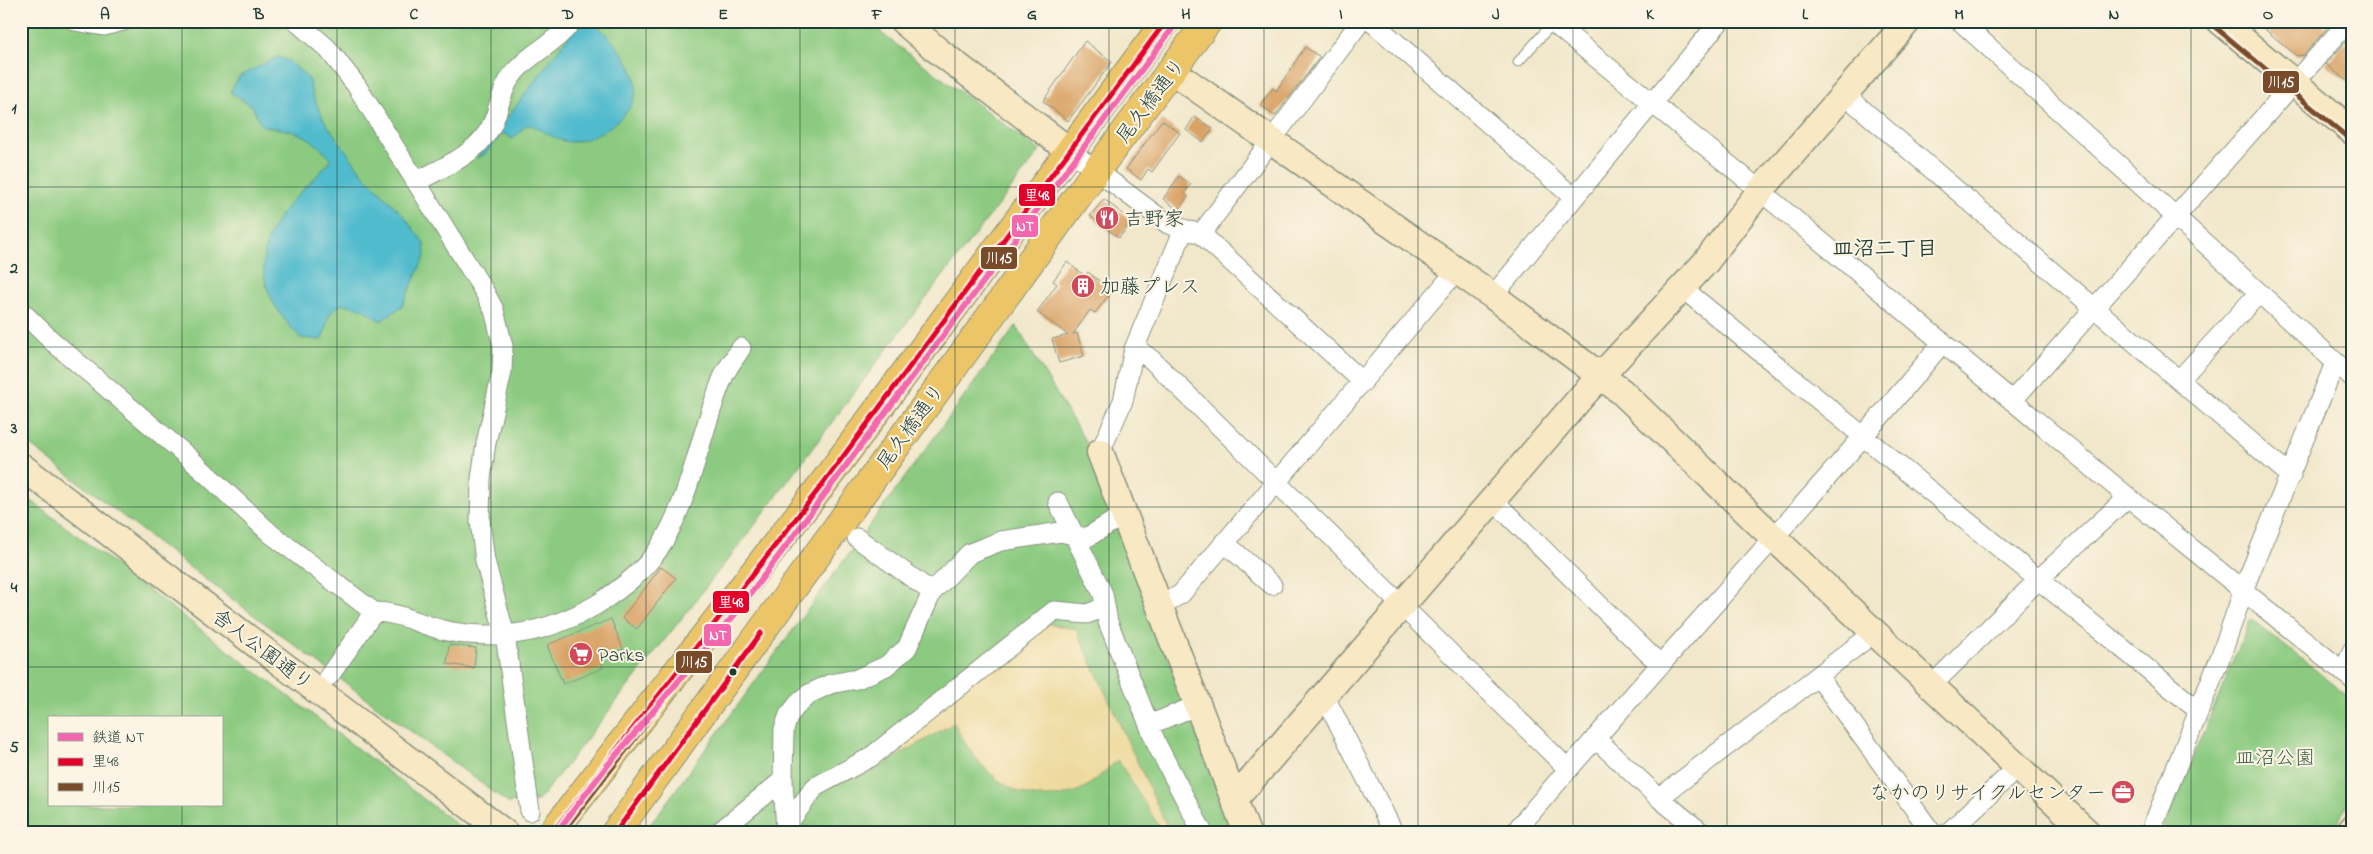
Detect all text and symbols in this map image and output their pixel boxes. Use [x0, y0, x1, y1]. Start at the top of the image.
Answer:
text: A [100, 3, 110, 27]
text: B [253, 3, 265, 27]
text: C [410, 3, 419, 27]
text: D [561, 3, 574, 27]
text: E [718, 3, 728, 27]
text: F [871, 3, 883, 27]
text: G [1027, 3, 1037, 27]
text: H [1181, 3, 1191, 27]
text: I [1339, 3, 1343, 27]
text: J [1492, 3, 1500, 27]
text: K [1646, 3, 1655, 27]
text: L [1802, 3, 1809, 27]
text: M [1954, 3, 1964, 27]
text: N [2109, 3, 2120, 27]
text: O [2263, 3, 2274, 27]
street label: 尾久橋通り [1110, 53, 1194, 150]
line badge: 川15 [2262, 70, 2300, 94]
text: 川15 [2268, 73, 2294, 94]
text: 1 [11, 97, 17, 121]
line badge: 里48 [1018, 183, 1056, 207]
text: 里48 [1024, 186, 1050, 207]
restaurant icon: 吉野家 [1094, 205, 1120, 231]
place label: 吉野家 [1124, 206, 1184, 235]
line badge: NT [1011, 214, 1039, 238]
text: NT [1016, 217, 1034, 238]
district label: 皿沼二丁目 [1833, 235, 1938, 265]
line badge: 川15 [980, 246, 1018, 270]
text: 川15 [986, 249, 1012, 270]
text: 2 [9, 257, 18, 281]
building icon: 加藤プレス [1070, 273, 1096, 299]
place label: 加藤プレス [1100, 274, 1200, 303]
street label: 尾久橋通り [871, 378, 953, 476]
text: 3 [10, 417, 18, 441]
text: 4 [10, 576, 18, 600]
line badge: 里48 [712, 590, 750, 614]
text: 里48 [718, 593, 744, 614]
street label: 舎人公園通り [205, 603, 318, 699]
line badge: NT [703, 623, 732, 647]
text: NT [709, 626, 727, 647]
supermarket icon: Parks [568, 641, 594, 667]
place label: Parks [598, 642, 644, 671]
line badge: 川15 [675, 650, 713, 674]
text: 川15 [681, 653, 707, 674]
unlabelled marker [728, 667, 738, 677]
legend [48, 716, 222, 806]
text: 鉄道 NT [92, 727, 145, 749]
text: 5 [9, 736, 19, 760]
park label: 皿沼公園 [2235, 745, 2315, 774]
text: 里48 [92, 751, 119, 773]
text: 川15 [92, 777, 121, 799]
office icon: なかのリサイクルセンター [2110, 779, 2136, 805]
place label: なかのリサイクルセンター [1870, 780, 2106, 809]

